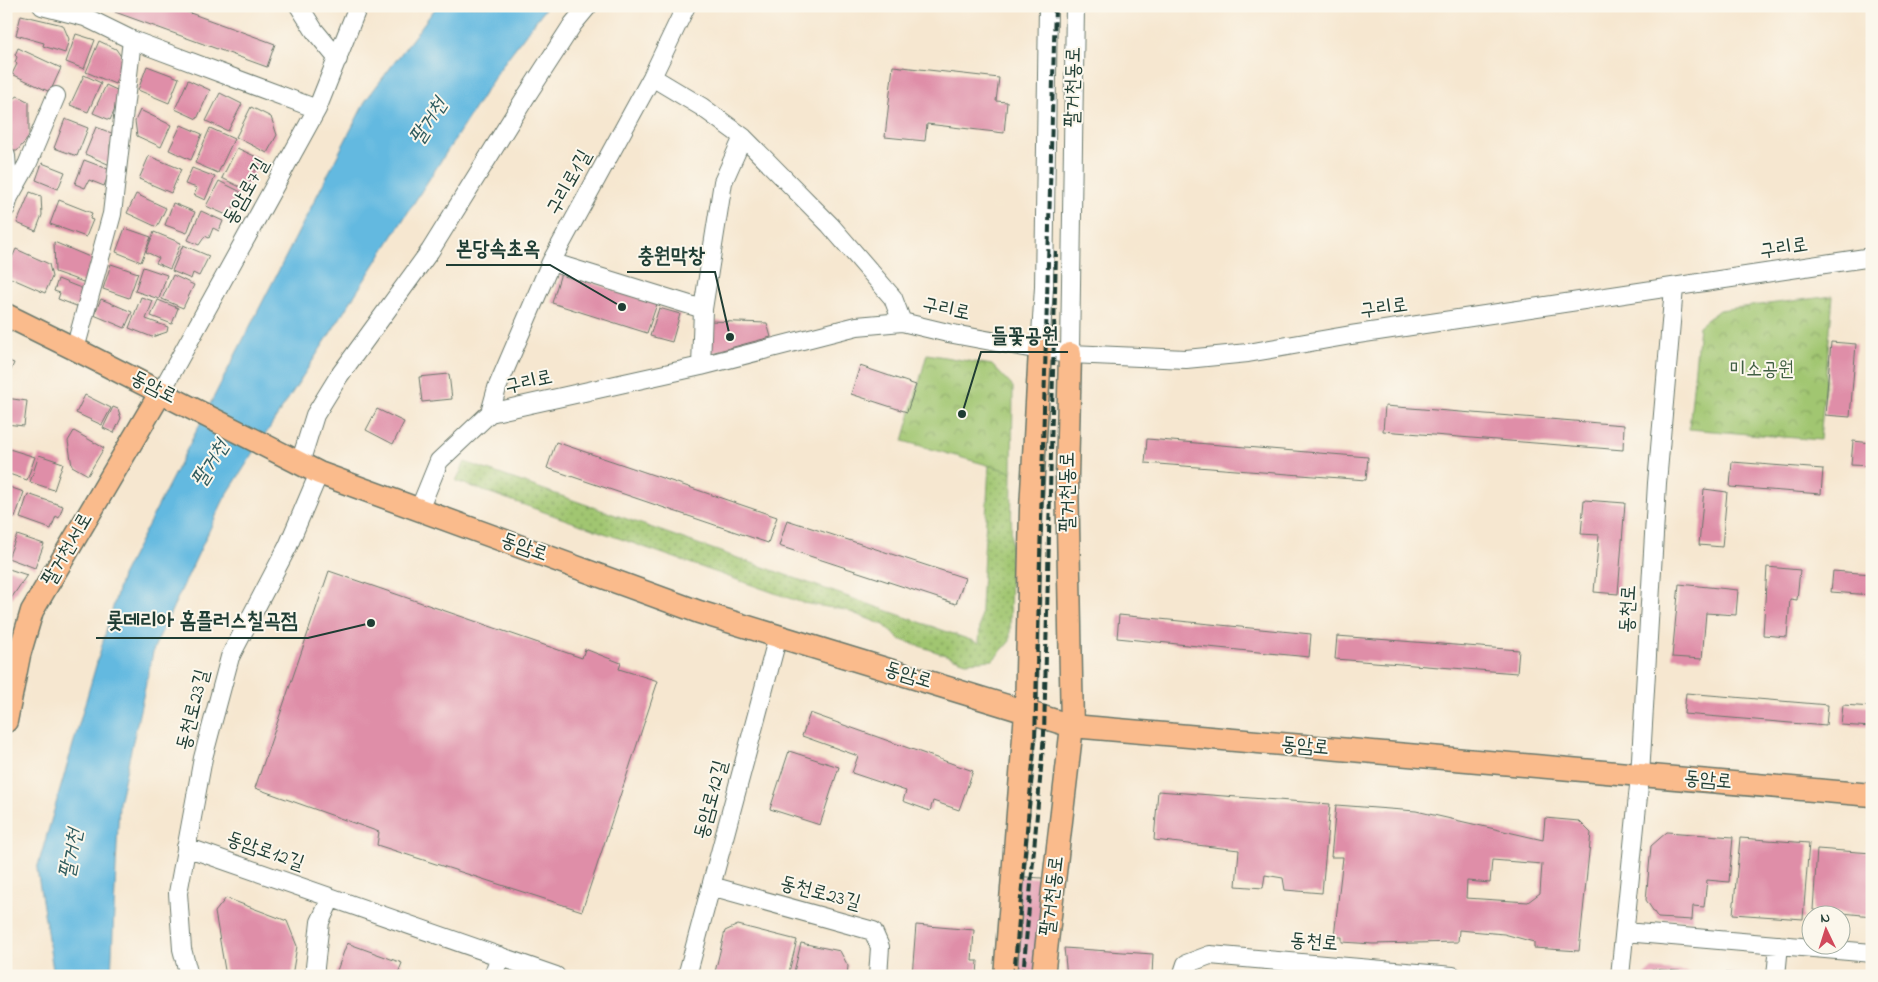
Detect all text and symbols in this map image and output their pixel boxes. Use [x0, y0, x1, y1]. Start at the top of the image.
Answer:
street label: 팔거천동로 [1059, 47, 1089, 127]
water label: 팔거천 [403, 91, 457, 151]
street label: 구리로1길 [540, 145, 600, 221]
street label: 동암로7길 [217, 153, 277, 231]
callout: 본당속초옥 [446, 229, 550, 265]
street label: 구리로 [1758, 231, 1810, 267]
text: 본당속초옥 [456, 235, 540, 265]
callout: 충원막창 [627, 236, 715, 272]
text: 충원막창 [637, 242, 705, 272]
street label: 구리로 [919, 291, 973, 329]
street label: 구리로 [1358, 291, 1410, 327]
callout: 들꽃공원 [981, 316, 1068, 352]
text: 들꽃공원 [991, 322, 1059, 352]
park label: 미소공원 [1730, 356, 1794, 385]
street label: 구리로 [502, 363, 556, 403]
street label: 동암로 [125, 364, 181, 412]
water label: 팔거천 [185, 433, 238, 493]
street label: 팔거천동로 [1054, 452, 1083, 532]
street label: 팔거천서로 [35, 508, 101, 592]
street label: 동암로 [496, 526, 552, 570]
street label: 동천로 [1613, 584, 1645, 634]
callout: 롯데리아 홈플러스칠곡점 [96, 602, 308, 638]
text: 롯데리아 홈플러스칠곡점 [106, 607, 298, 637]
street label: 동암로 [881, 655, 935, 697]
street label: 동천로23길 [170, 666, 218, 754]
street label: 동암로 [1280, 730, 1330, 764]
street label: 동암로12길 [688, 757, 736, 843]
street label: 동암로 [1683, 764, 1733, 798]
water label: 팔거천 [52, 824, 92, 882]
street label: 동암로12길 [222, 825, 308, 879]
street label: 팔거천동로 [1034, 854, 1072, 938]
street label: 동천로23길 [776, 869, 864, 919]
north arrow [1800, 904, 1850, 954]
text: N [1820, 908, 1831, 929]
street label: 동천로 [1289, 926, 1339, 960]

